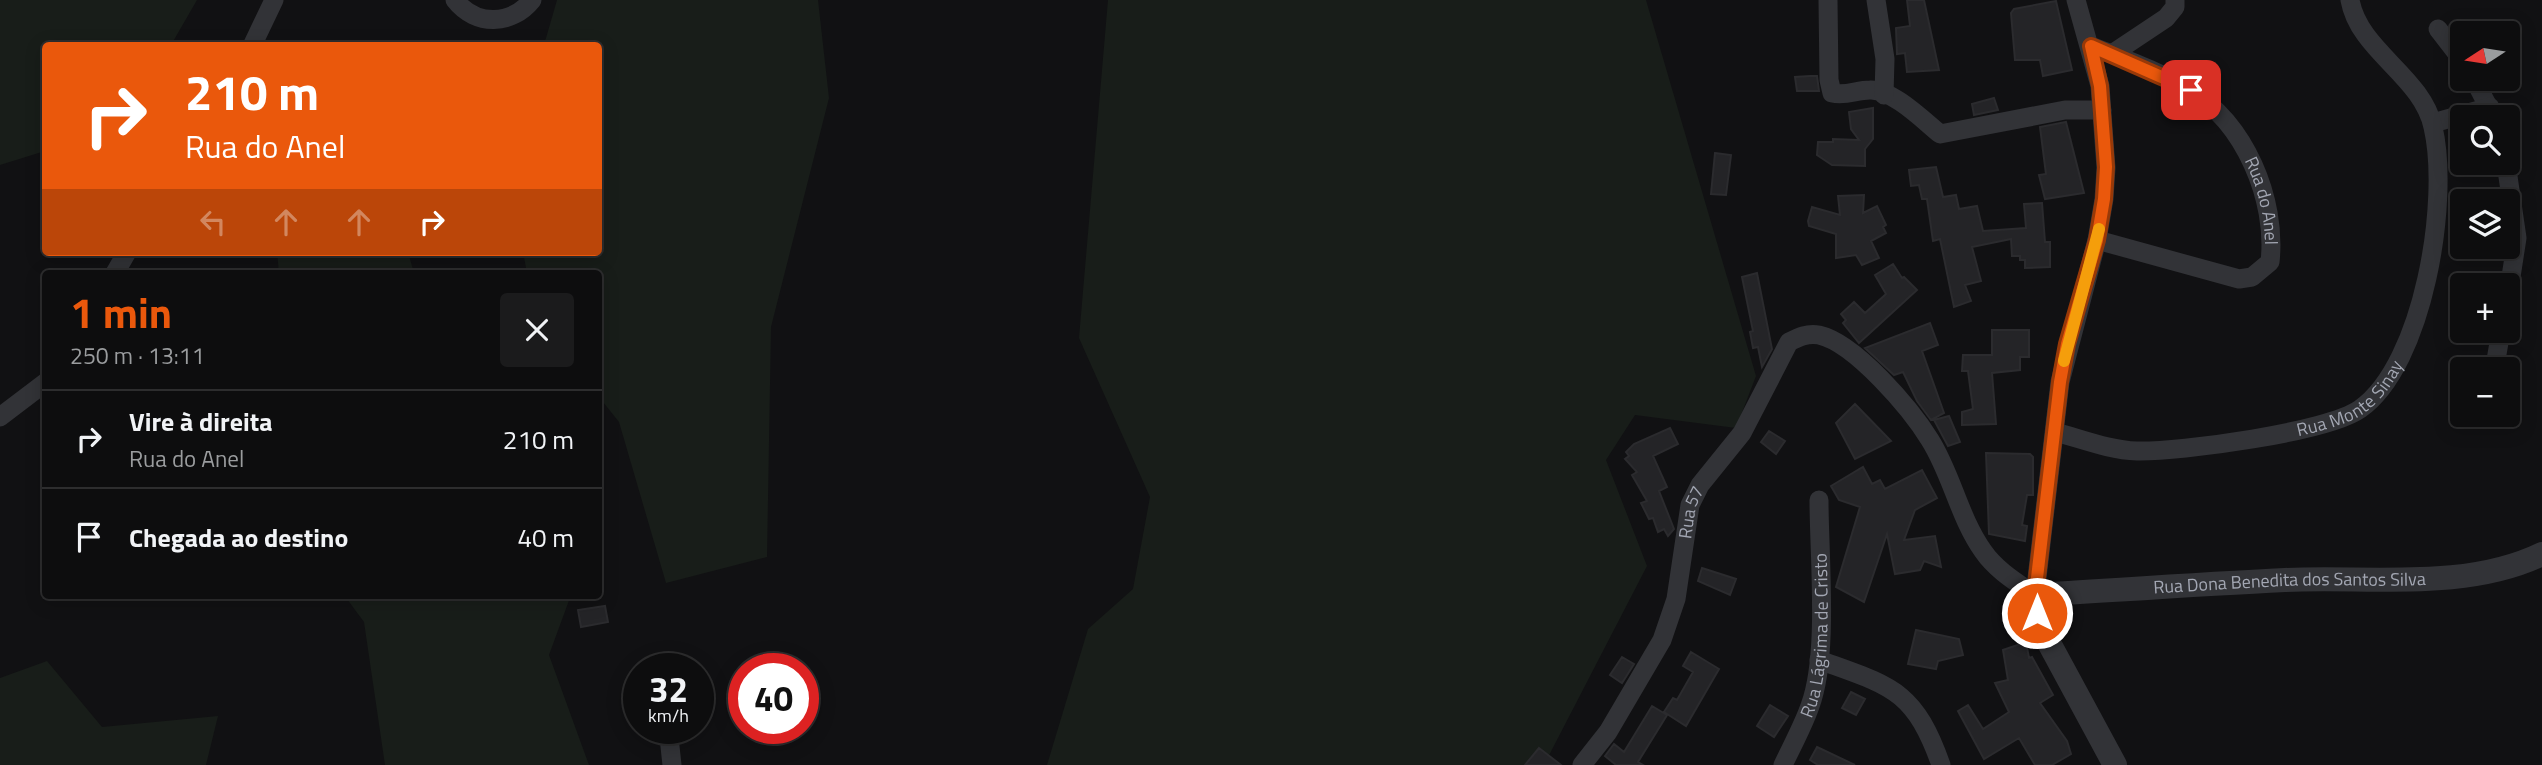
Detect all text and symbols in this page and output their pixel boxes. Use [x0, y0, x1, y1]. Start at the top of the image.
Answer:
north arrow [2450, 21, 2520, 91]
map controls [2450, 21, 2520, 427]
text: 210 m [185, 54, 319, 129]
pin [2161, 60, 2221, 120]
icon: right [70, 70, 161, 161]
icon: arrive [2172, 71, 2210, 109]
button: search [2450, 105, 2520, 175]
text: Rua do Anel [185, 122, 345, 170]
street label: Rua do Anel [2238, 152, 2285, 245]
button: layers [2450, 189, 2520, 259]
icon: left [194, 203, 232, 241]
icon: ahead [267, 203, 305, 241]
icon: ahead [340, 203, 378, 241]
icon: right [413, 203, 451, 241]
button: + [2450, 273, 2520, 343]
text: 1 min [70, 280, 172, 344]
button: close [500, 293, 574, 367]
text: 250 m · 13:11 [70, 338, 205, 373]
street label: Rua Monte Sinay [2294, 355, 2410, 443]
button: − [2450, 357, 2520, 427]
text: Vire à direita [129, 402, 272, 441]
icon: right [70, 420, 108, 458]
text: 210 m [503, 420, 574, 459]
text: Rua do Anel [129, 441, 244, 476]
street label: Rua 57 [1671, 481, 1711, 540]
icon: arrive [70, 518, 108, 556]
text: Chegada ao destino [129, 518, 348, 557]
text: 40 m [517, 518, 574, 557]
street label: Rua Lágrima de Cristo [1793, 553, 1835, 722]
street label: Rua Dona Benedita dos Santos Silva [2152, 565, 2426, 601]
position arrow [2000, 576, 2074, 650]
speed limit sign: 40 [728, 653, 819, 744]
text: 32 [649, 662, 688, 716]
text: km/h [648, 702, 689, 729]

